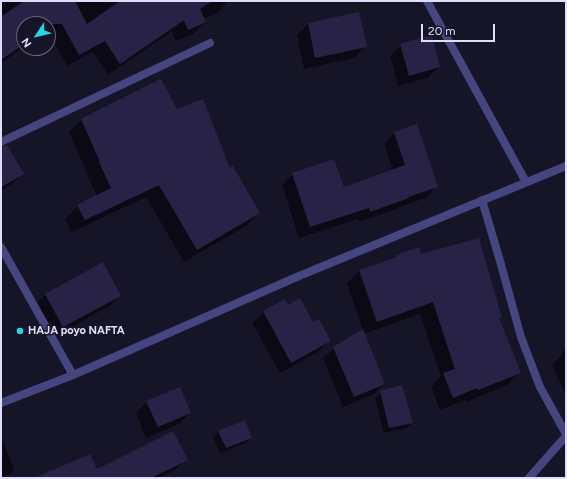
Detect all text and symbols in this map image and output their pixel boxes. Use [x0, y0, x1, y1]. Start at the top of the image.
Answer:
north arrow [16, 16, 56, 56]
scale bar [423, 16, 497, 42]
text: 20 m [428, 24, 456, 38]
text: N [19, 35, 34, 50]
place label: HAJA poyo NAFTA [28, 324, 125, 338]
marker: HAJA poyo NAFTA [15, 326, 25, 336]

